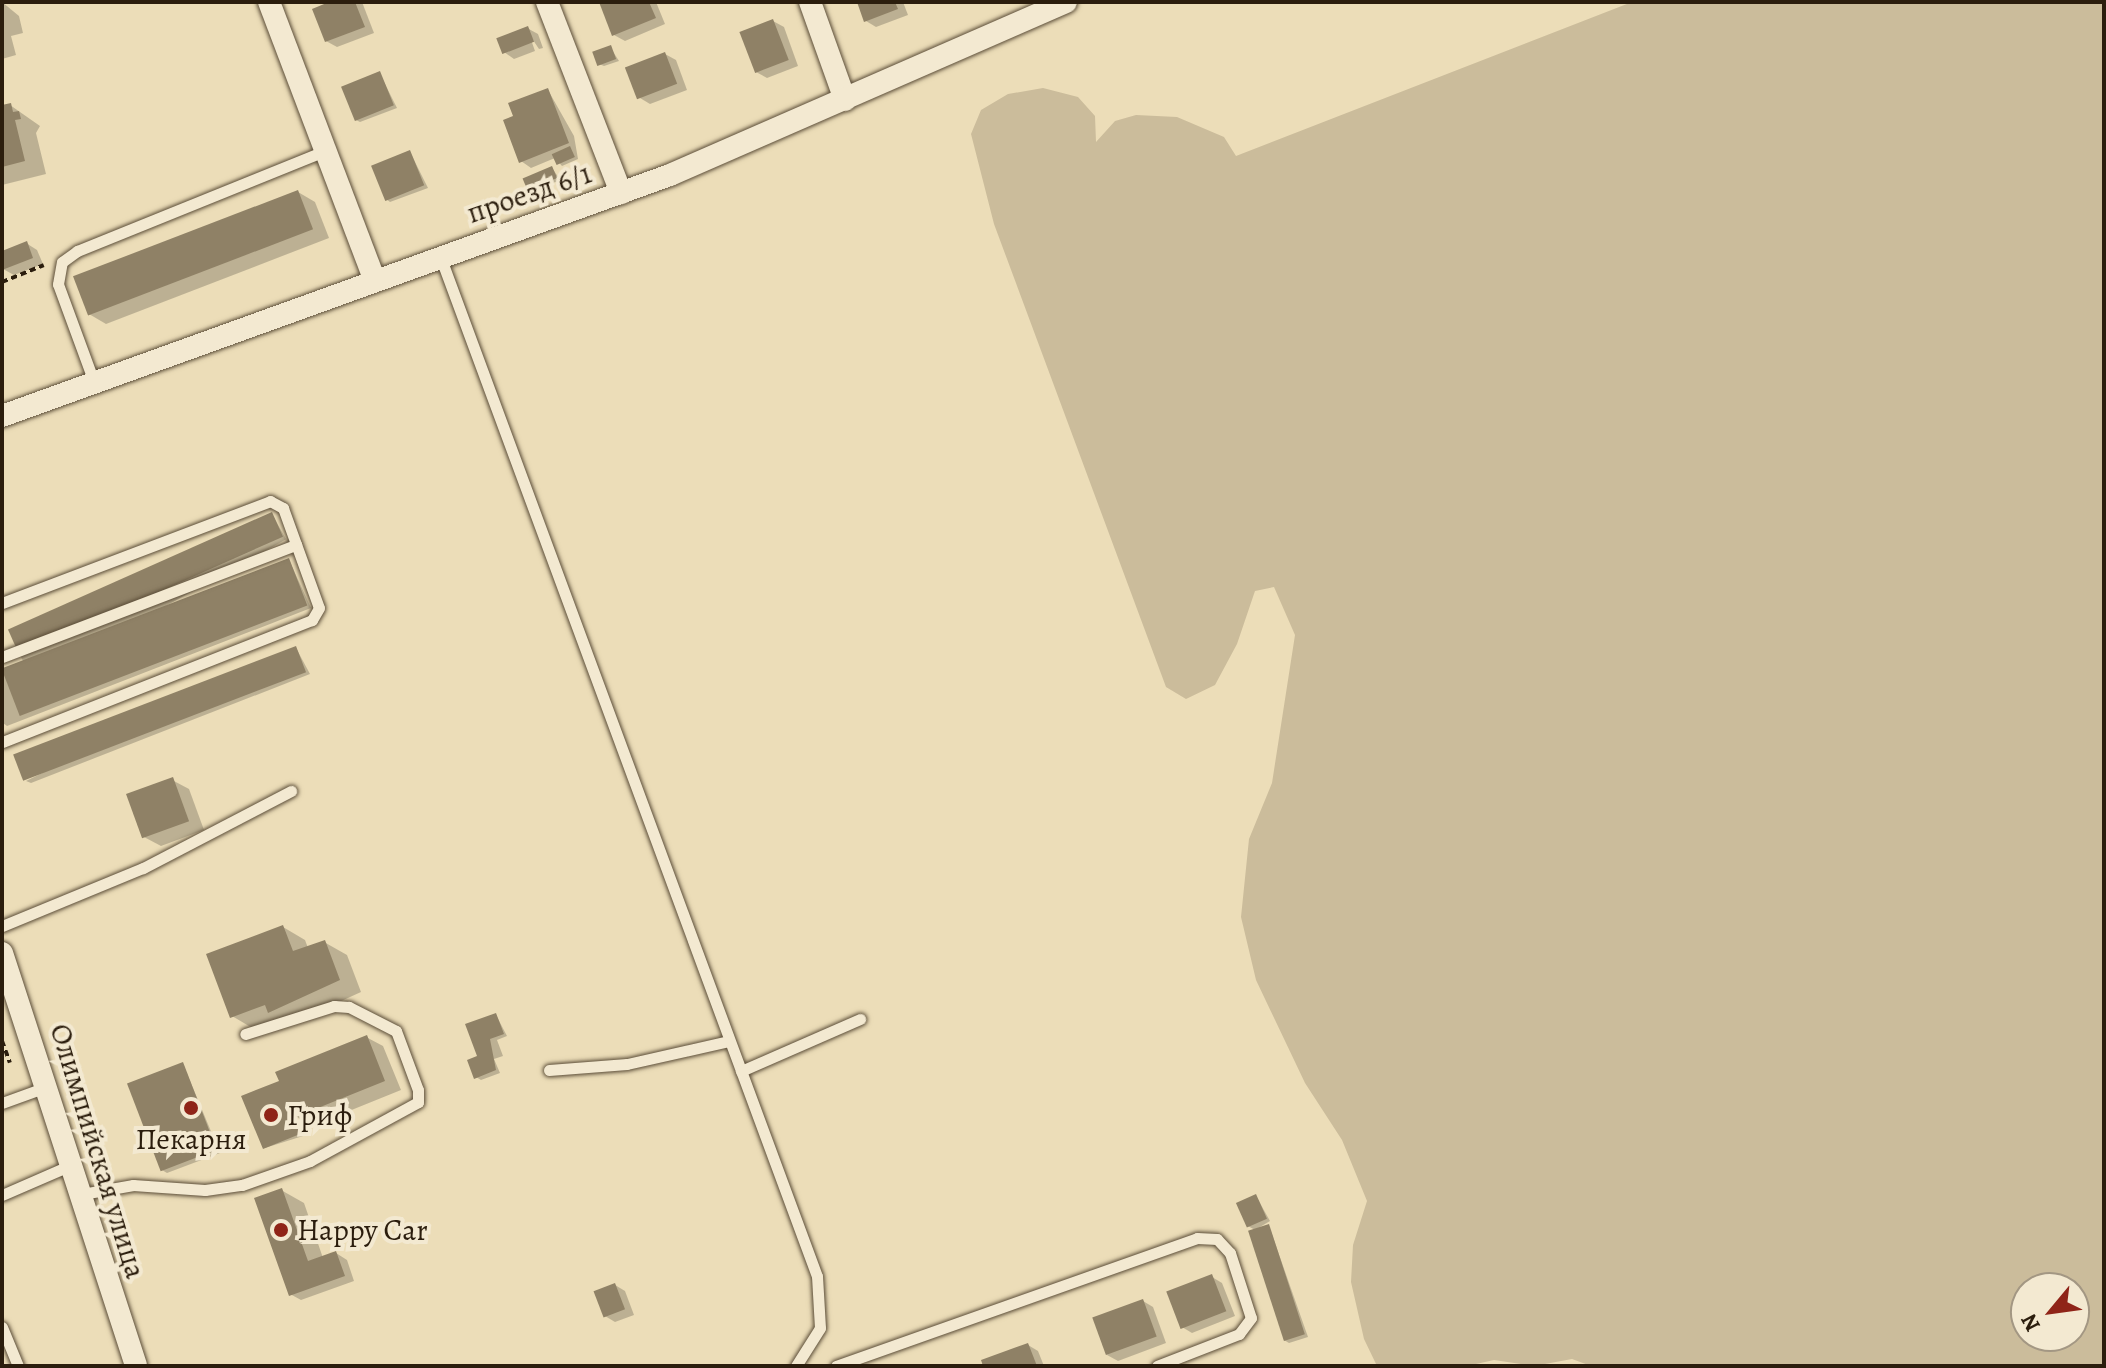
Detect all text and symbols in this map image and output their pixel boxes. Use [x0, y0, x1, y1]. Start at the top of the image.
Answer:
street label: проезд 6/1 [462, 155, 596, 231]
street label: Олимпийская улица [42, 1019, 154, 1283]
place label: Гриф [287, 1097, 352, 1133]
marker: Пекарня [182, 1099, 200, 1117]
marker: Гриф [262, 1106, 280, 1124]
place label: Пекарня [136, 1121, 246, 1157]
place label: Happy Car [297, 1212, 428, 1248]
marker: Happy Car [272, 1221, 290, 1239]
north arrow [2010, 1272, 2090, 1352]
text: N [2014, 1308, 2048, 1337]

